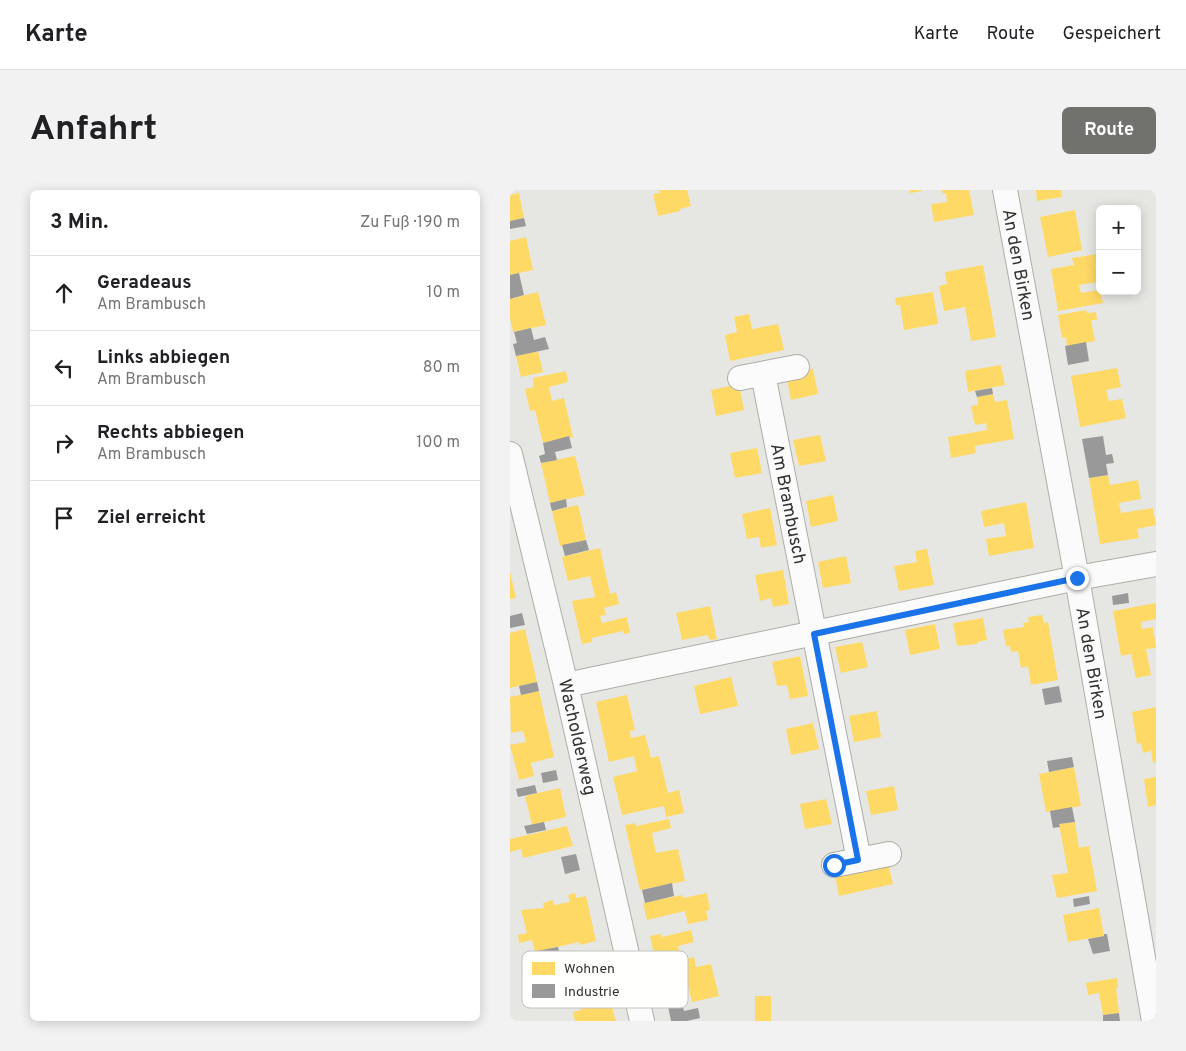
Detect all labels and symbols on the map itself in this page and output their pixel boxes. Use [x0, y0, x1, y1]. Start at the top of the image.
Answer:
street label: An den Birken [996, 207, 1039, 323]
street label: Am Brambusch [764, 441, 810, 566]
route end [1066, 567, 1089, 590]
street label: An den Birken [1069, 606, 1111, 721]
street label: Wacholderweg [552, 677, 601, 798]
route start [823, 854, 846, 877]
legend [522, 951, 688, 1008]
text: Wohnen [564, 961, 615, 978]
text: Industrie [564, 984, 619, 1001]

